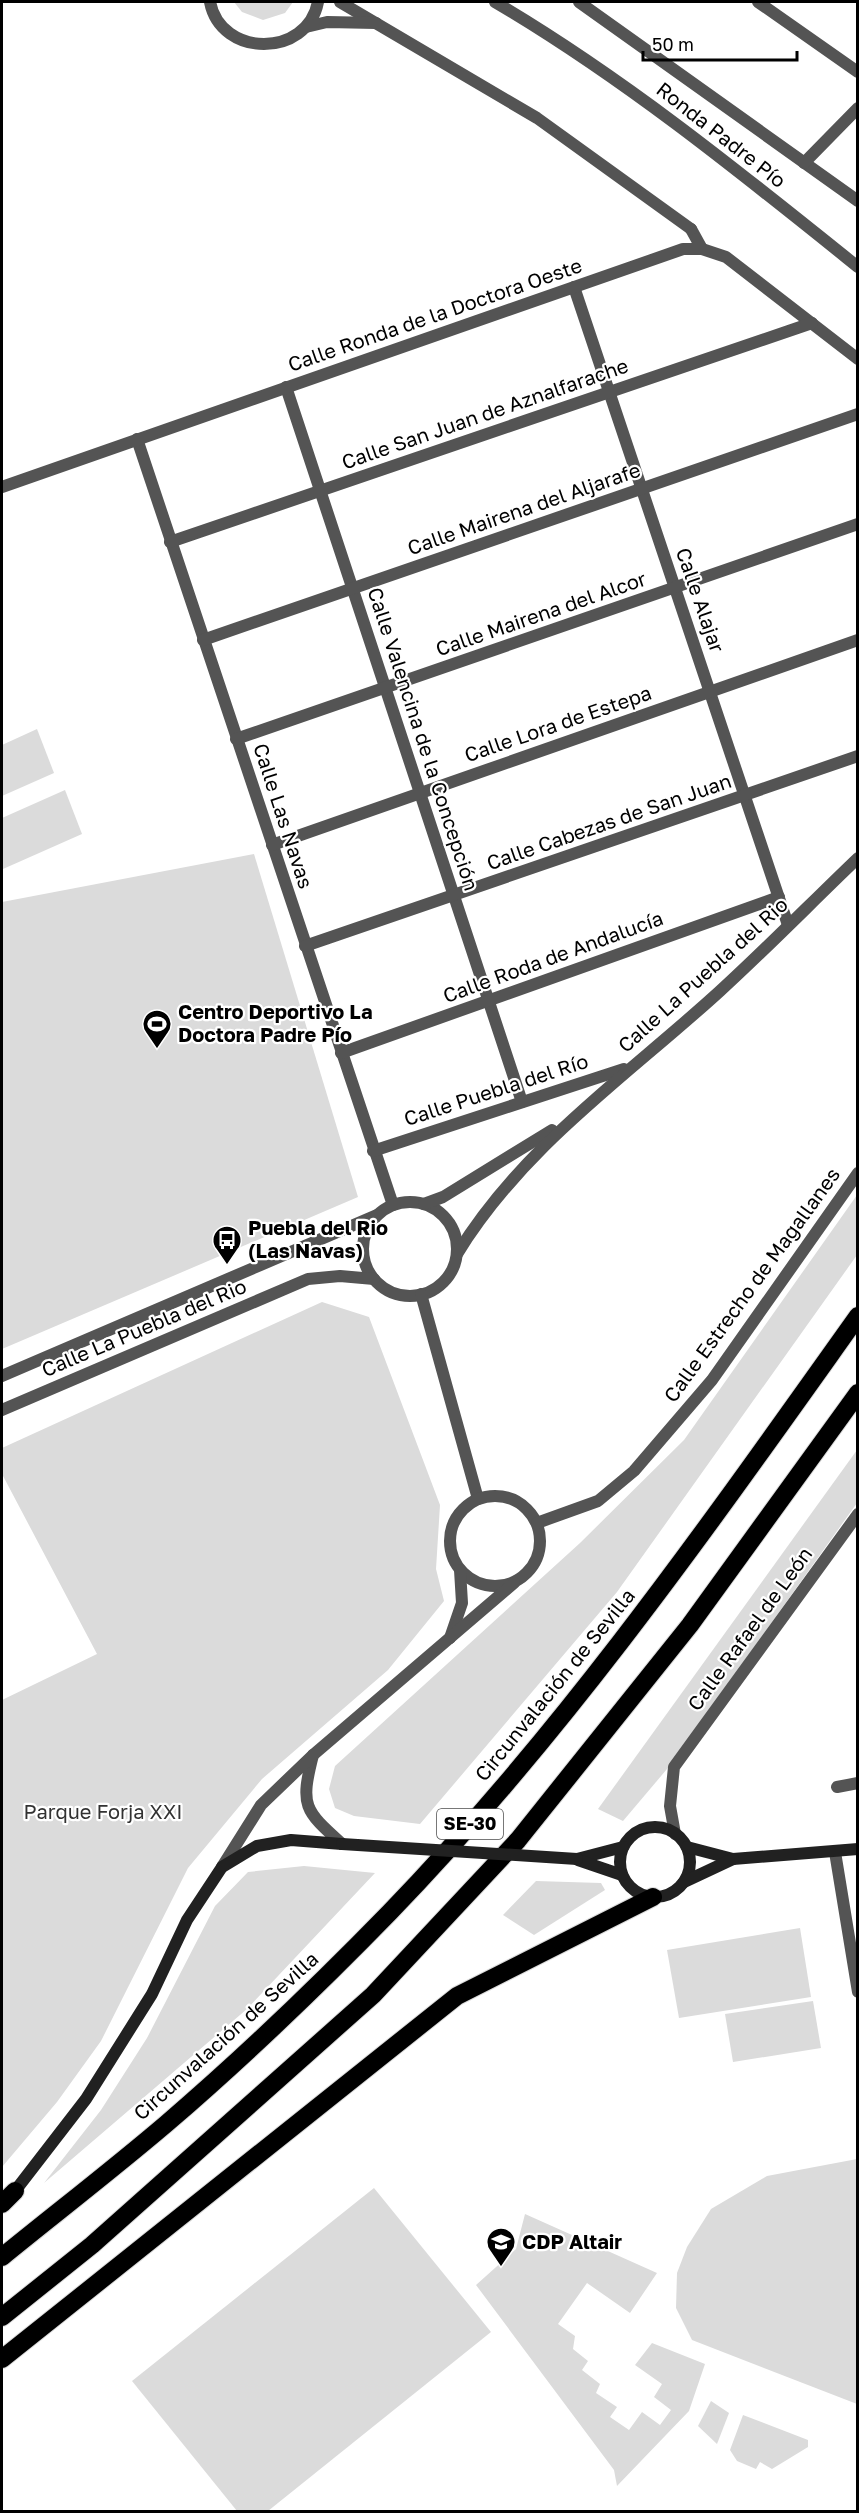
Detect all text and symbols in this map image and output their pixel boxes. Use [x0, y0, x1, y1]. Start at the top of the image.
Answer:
scale bar [643, 24, 798, 62]
text: 50 m [652, 33, 694, 55]
street label: Ronda Padre Pío [652, 76, 791, 192]
street label: Calle Ronda de la Doctora Oeste [284, 252, 585, 376]
street label: Calle San Juan de Aznalfarache [338, 353, 631, 473]
street label: Calle Mairena del Aljarafe [404, 457, 643, 559]
street label: Calle Alajar [672, 544, 730, 655]
street label: Calle Mairena del Alcor [432, 566, 649, 660]
street label: Calle Valencina de la Concepción [363, 584, 484, 893]
street label: Calle Lora de Estepa [461, 680, 654, 766]
street label: Calle Las Navas [249, 740, 319, 891]
street label: Calle Cabezas de San Juan [483, 768, 734, 874]
street label: Calle La Puebla del Rio [613, 892, 792, 1057]
street label: Calle Roda de Andalucía [439, 905, 666, 1007]
place label: Centro Deportivo La Doctora Padre Pío [178, 999, 372, 1046]
sports icon: Centro Deportivo La Doctora Padre Pío [141, 1008, 173, 1050]
street label: Calle Puebla del Río [401, 1048, 591, 1130]
street label: Calle Estrecho de Magallanes [658, 1163, 844, 1406]
place label: Puebla del Rio (Las Navas) [248, 1215, 388, 1262]
bus stop icon: Puebla del Rio (Las Navas) [211, 1224, 243, 1266]
street label: Calle La Puebla del Rio [38, 1273, 250, 1381]
street label: Calle Rafael de León [682, 1542, 817, 1715]
street label: Circunvalación de Sevilla [469, 1583, 639, 1785]
park label: Parque Forja XXI [24, 1799, 182, 1823]
road number: SE-30 [437, 1809, 503, 1839]
street label: Circunvalación de Sevilla [128, 1946, 323, 2125]
school or university icon: CDP Altair [485, 2226, 517, 2268]
place label: CDP Altair [522, 2229, 622, 2253]

